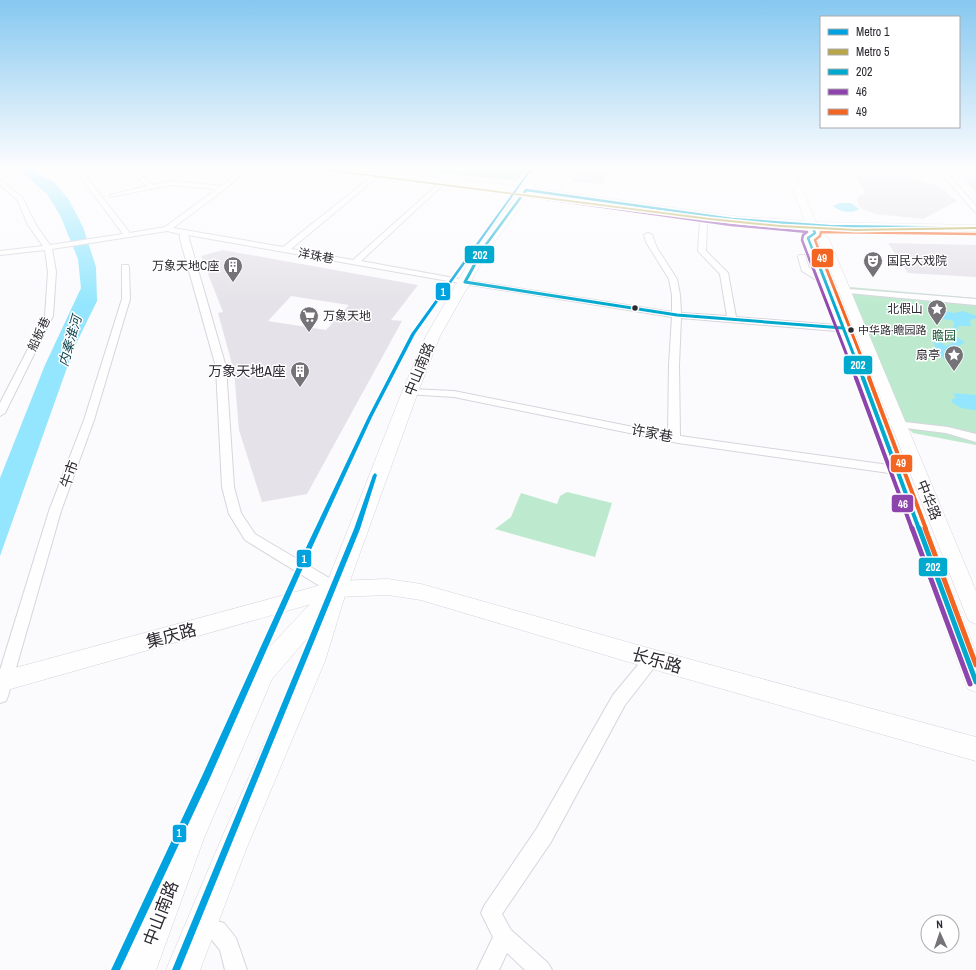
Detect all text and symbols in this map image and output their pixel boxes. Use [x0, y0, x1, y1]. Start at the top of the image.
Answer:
legend [820, 16, 960, 128]
text: Metro 1 [856, 24, 890, 40]
text: Metro 5 [856, 44, 890, 60]
text: 202 [856, 64, 872, 80]
text: 46 [856, 84, 867, 100]
text: 49 [856, 104, 867, 120]
street label: 洋珠巷 [297, 245, 335, 267]
line badge: 202 [464, 245, 495, 264]
text: 202 [472, 248, 488, 262]
line badge: 49 [811, 248, 834, 268]
theatre icon: 国民大戏院 [862, 250, 884, 278]
text: 49 [817, 251, 827, 265]
place label: 国民大戏院 [887, 253, 947, 269]
building icon: 万象天地C座 [222, 255, 244, 283]
place label: 万象天地C座 [152, 258, 219, 274]
line badge: 1 [435, 282, 451, 301]
text: 1 [440, 285, 446, 299]
place icon: 北假山 [926, 298, 948, 326]
place label: 北假山 [887, 301, 923, 317]
unlabelled marker [630, 303, 640, 313]
supermarket icon: 万象天地 [298, 305, 320, 333]
place label: 万象天地 [323, 308, 371, 324]
water label: 内秦淮河 [55, 311, 86, 368]
street label: 船板巷 [24, 314, 54, 354]
place label: 中华路·瞻园路 [858, 323, 927, 337]
marker: 中华路·瞻园路 [846, 325, 856, 335]
park label: 瞻园 [932, 328, 956, 344]
street label: 中山南路 [400, 340, 438, 398]
place icon: 扇亭 [943, 344, 965, 372]
place label: 扇亭 [916, 347, 940, 363]
line badge: 202 [843, 355, 873, 375]
text: 202 [850, 358, 866, 372]
building icon: 万象天地A座 [289, 360, 311, 388]
place label: 万象天地A座 [208, 362, 286, 380]
street label: 许家巷 [630, 420, 674, 446]
line badge: 49 [890, 454, 913, 473]
text: 49 [896, 456, 906, 470]
street label: 牛市 [56, 458, 82, 490]
street label: 中华路 [913, 477, 945, 523]
line badge: 46 [891, 494, 914, 513]
text: 46 [898, 497, 908, 511]
line badge: 1 [296, 549, 312, 568]
text: 1 [301, 552, 307, 566]
line badge: 202 [918, 557, 948, 577]
text: 202 [925, 560, 941, 574]
street label: 集庆路 [143, 617, 199, 653]
street label: 长乐路 [629, 642, 685, 678]
line badge: 1 [172, 824, 187, 843]
text: 1 [176, 826, 182, 840]
street label: 中山南路 [137, 877, 183, 949]
north arrow [920, 914, 960, 954]
text: N [936, 917, 943, 931]

